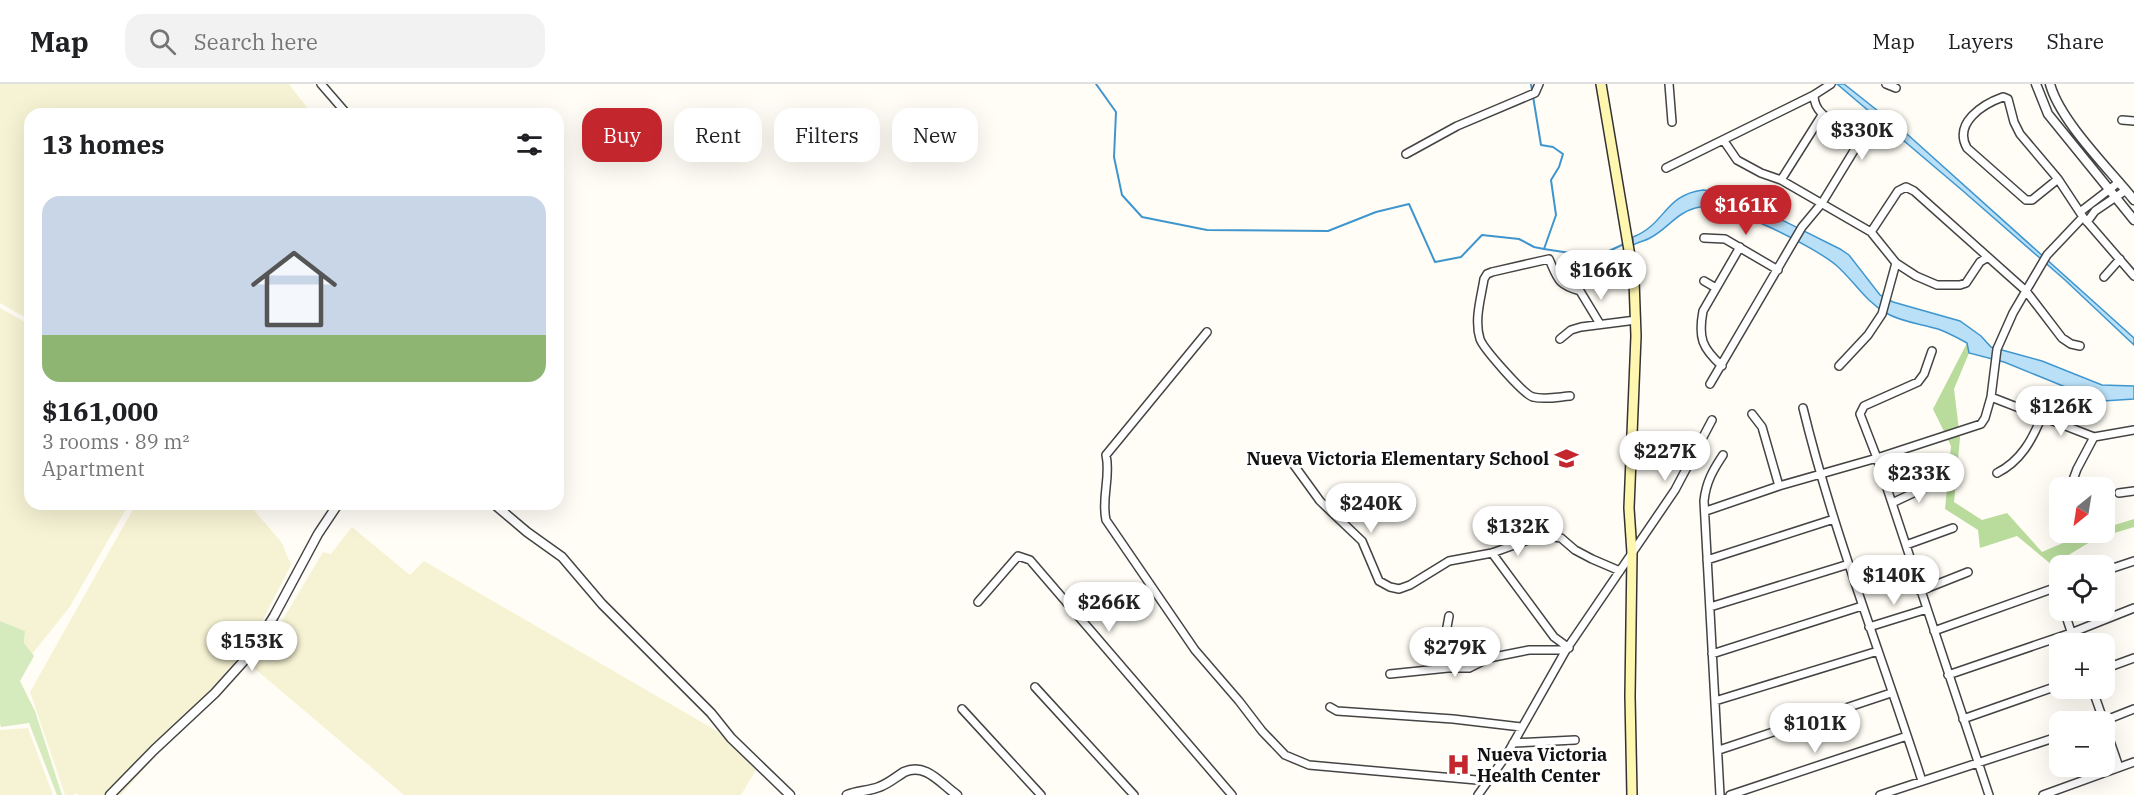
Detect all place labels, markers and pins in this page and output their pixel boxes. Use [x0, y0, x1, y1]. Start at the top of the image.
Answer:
pin: $330K [1820, 110, 1904, 161]
pin: $161K [1704, 185, 1788, 236]
pin: $166K [1559, 250, 1643, 301]
pin: $126K [2019, 386, 2103, 437]
pin: $227K [1623, 431, 1707, 482]
school or university icon: Nueva Victoria Elementary School [1554, 445, 1580, 471]
place label: Nueva Victoria Elementary School [1247, 447, 1549, 470]
pin: $233K [1877, 453, 1961, 504]
pin: $240K [1329, 483, 1413, 534]
pin: $132K [1476, 506, 1560, 557]
pin: $140K [1852, 555, 1936, 606]
pin: $266K [1067, 582, 1151, 633]
pin: $153K [210, 621, 294, 672]
pin: $279K [1413, 627, 1497, 678]
pin: $101K [1773, 703, 1857, 754]
place label: Nueva Victoria Health Center [1477, 743, 1607, 787]
hospital icon: Nueva Victoria Health Center [1446, 751, 1472, 777]

